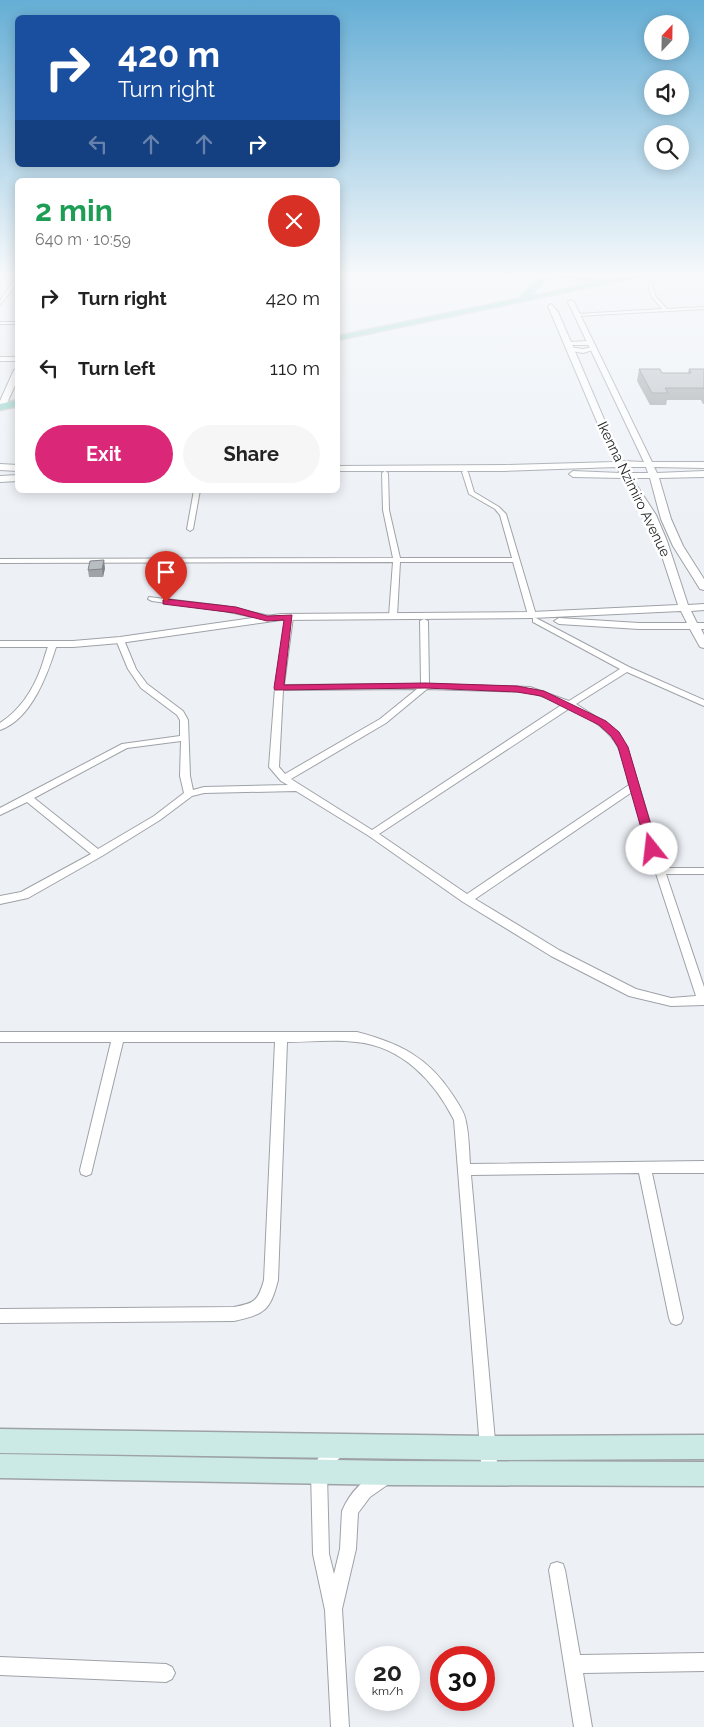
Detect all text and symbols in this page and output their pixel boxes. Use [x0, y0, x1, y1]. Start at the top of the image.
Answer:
north arrow [644, 15, 689, 60]
map controls [644, 15, 689, 170]
text: 420 m [118, 34, 220, 75]
icon: right [35, 35, 100, 100]
button: sound [644, 70, 689, 115]
text: Turn right [118, 76, 215, 102]
button: search [644, 125, 689, 170]
icon: left [84, 130, 112, 158]
icon: ahead [137, 130, 165, 158]
icon: ahead [190, 130, 218, 158]
icon: right [243, 130, 271, 158]
text: 2 min [35, 193, 113, 228]
button: close [268, 195, 320, 247]
text: 640 m · 10:59 [35, 230, 131, 249]
icon: right [35, 284, 63, 312]
text: Turn right [78, 287, 167, 309]
text: 420 m [266, 287, 320, 309]
icon: left [35, 354, 63, 382]
text: Turn left [78, 357, 155, 379]
text: 110 m [270, 357, 320, 379]
street label: Ikenna Nzimiro Avenue [594, 419, 674, 559]
button: Exit [35, 425, 173, 483]
button: Share [183, 425, 320, 483]
pin [145, 551, 187, 602]
icon: arrive [152, 558, 180, 586]
position arrow [625, 822, 677, 874]
speed limit sign: 30 [430, 1646, 495, 1711]
text: 20 [373, 1657, 402, 1687]
text: km/h [372, 1684, 403, 1698]

